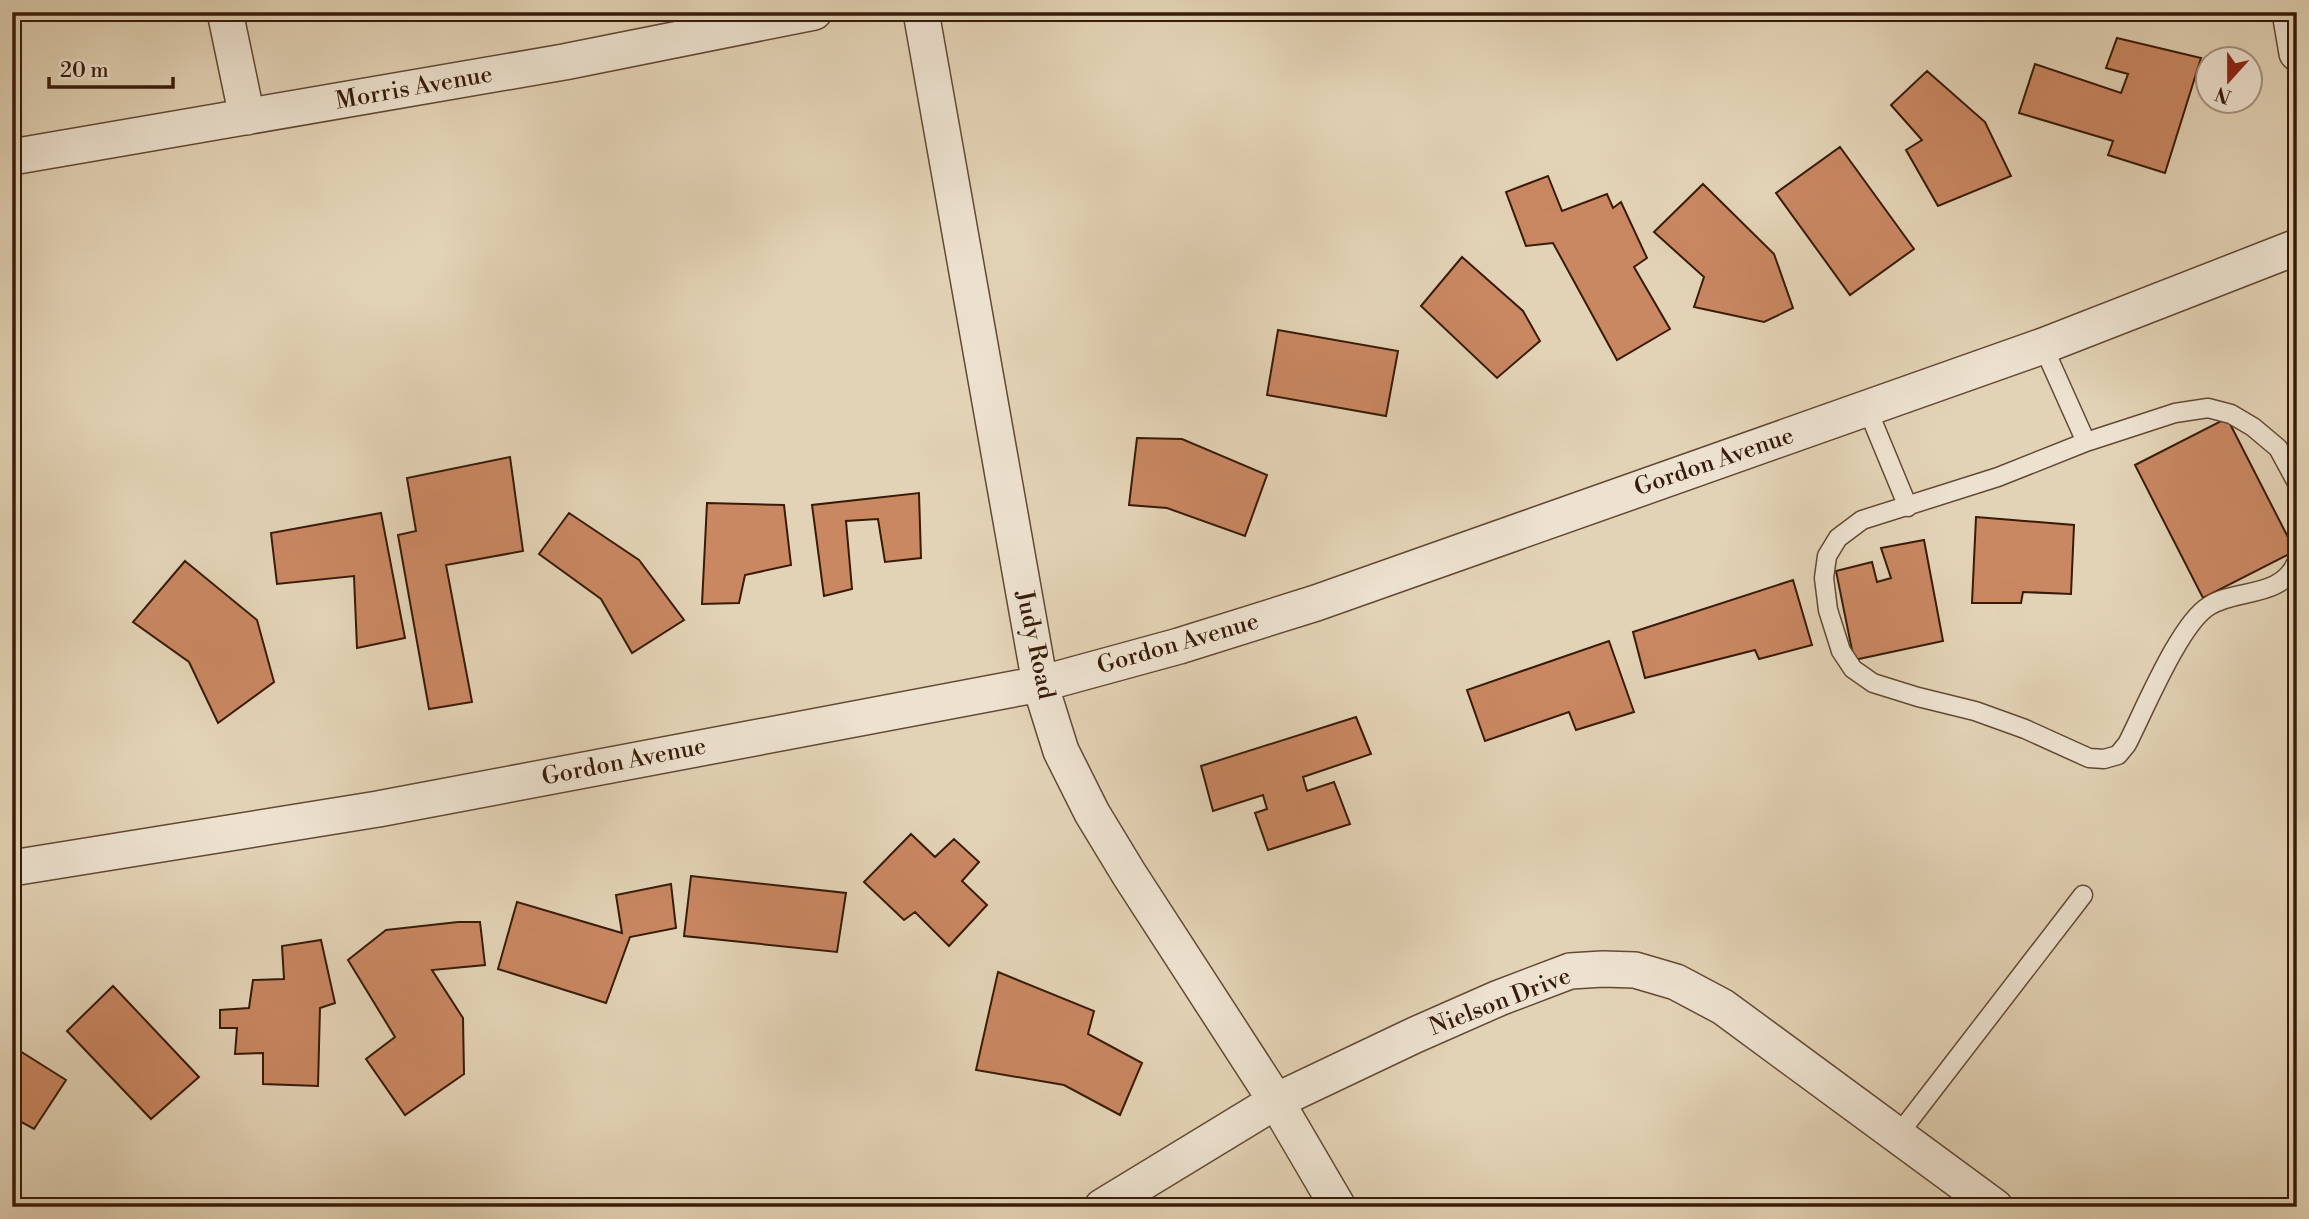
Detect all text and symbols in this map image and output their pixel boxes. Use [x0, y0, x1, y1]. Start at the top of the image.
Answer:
scale bar [49, 46, 173, 90]
north arrow [2194, 46, 2264, 116]
text: 20 m [60, 58, 109, 84]
street label: Morris Avenue [333, 59, 495, 117]
text: N [2212, 81, 2235, 109]
street label: Gordon Avenue [1630, 421, 1798, 503]
street label: Judy Road [1009, 587, 1061, 702]
street label: Gordon Avenue [1094, 607, 1262, 681]
street label: Gordon Avenue [539, 731, 709, 793]
street label: Nielson Drive [1425, 961, 1575, 1043]

